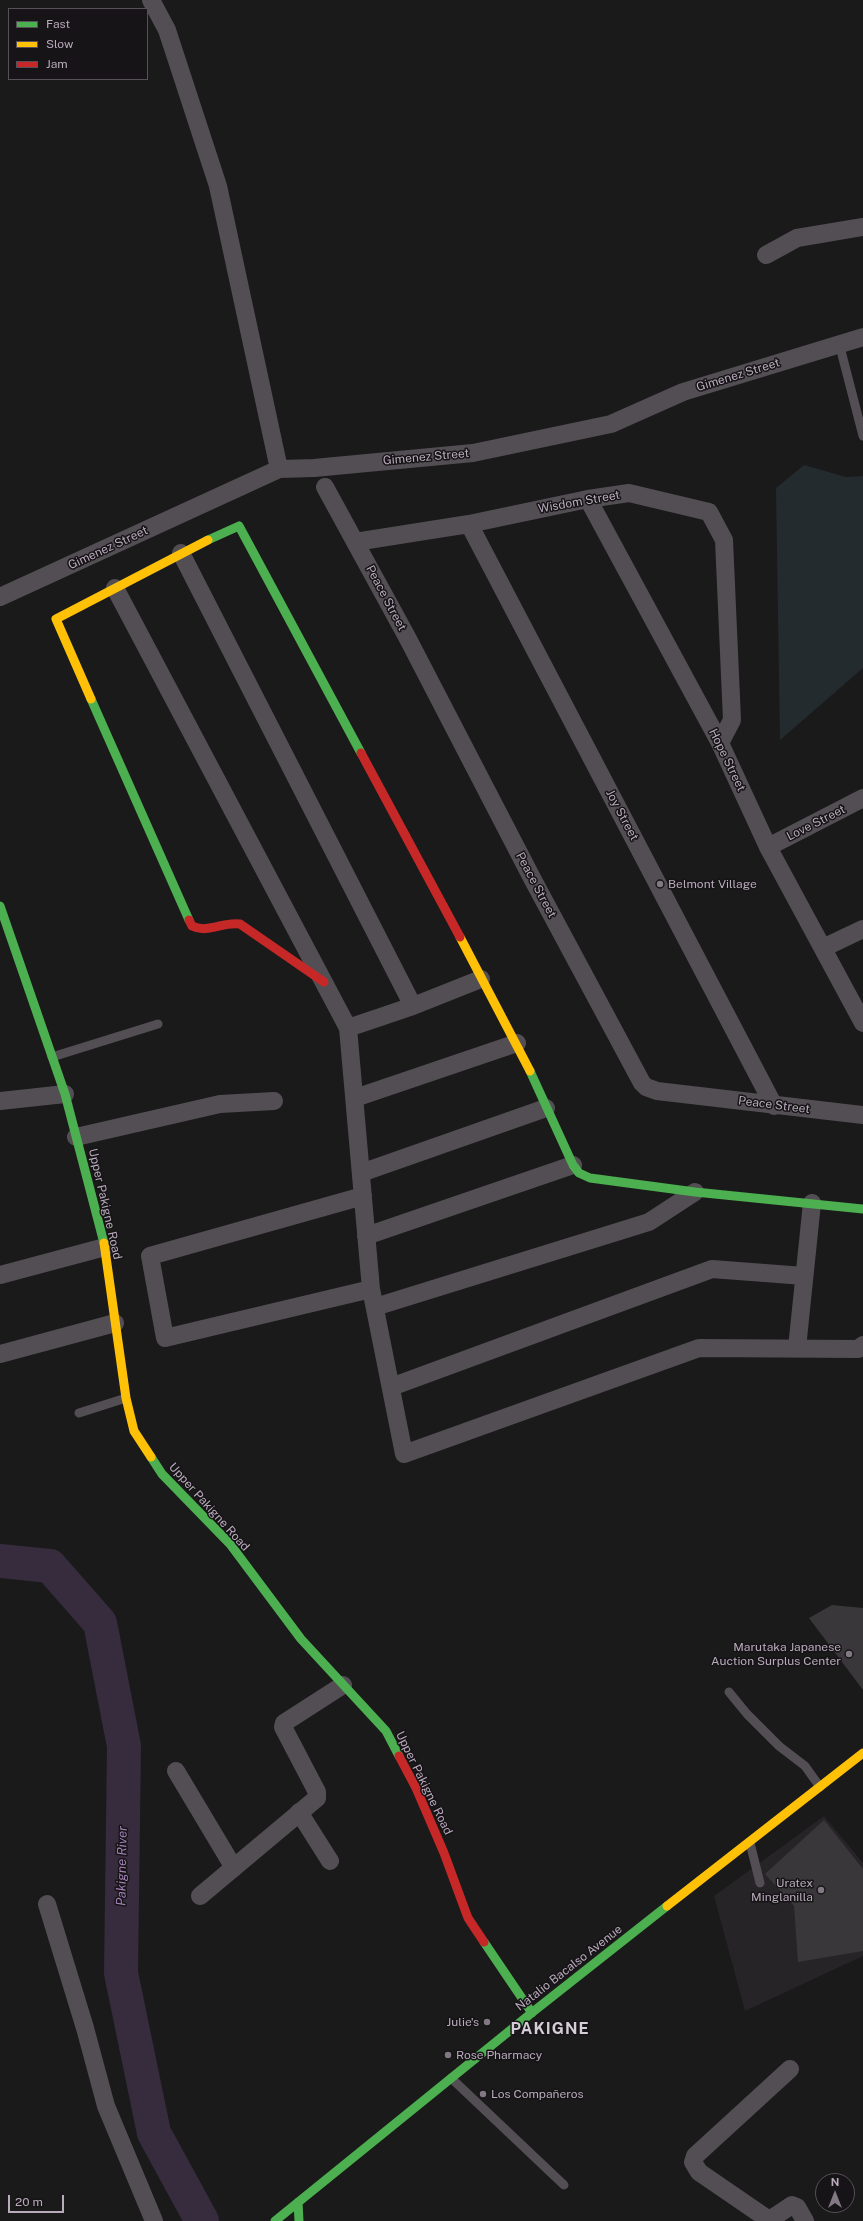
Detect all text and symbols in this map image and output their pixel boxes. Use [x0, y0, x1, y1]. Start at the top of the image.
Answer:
legend [8, 8, 148, 80]
text: Fast [46, 17, 70, 31]
text: Slow [46, 37, 73, 51]
text: Jam [46, 57, 68, 71]
street label: Gimenez Street [695, 355, 781, 395]
street label: Gimenez Street [382, 446, 470, 468]
street label: Wisdom Street [537, 488, 621, 516]
street label: Gimenez Street [66, 523, 150, 573]
street label: Peace Street [363, 563, 409, 633]
street label: Hope Street [706, 726, 748, 794]
street label: Joy Street [603, 787, 641, 843]
street label: Love Street [784, 802, 848, 844]
street label: Peace Street [513, 850, 559, 920]
place label: Belmont Village [668, 877, 757, 891]
marker: Belmont Village [655, 879, 665, 889]
street label: Peace Street [737, 1093, 811, 1117]
street label: Upper Pakigne Road [85, 1147, 125, 1261]
street label: Upper Pakigne Road [166, 1460, 252, 1554]
place label: Marutaka Japanese Auction Surplus Center [711, 1640, 841, 1668]
marker: Marutaka Japanese Auction Surplus Center [844, 1649, 854, 1659]
street label: Upper Pakigne Road [393, 1729, 455, 1837]
water label: Pakigne River [114, 1826, 130, 1906]
place label: Uratex Minglanilla [751, 1876, 813, 1904]
marker: Uratex Minglanilla [816, 1885, 826, 1895]
street label: Natalio Bacalso Avenue [513, 1922, 625, 2014]
place label: Julie's [447, 2015, 479, 2029]
marker: Julie's [482, 2017, 492, 2027]
district label: PAKIGNE [510, 2019, 590, 2039]
place label: Rose Pharmacy [456, 2048, 542, 2062]
marker: Rose Pharmacy [443, 2050, 453, 2060]
place label: Los Compañeros [491, 2087, 584, 2101]
marker: Los Compañeros [478, 2089, 488, 2099]
north arrow [815, 2173, 855, 2213]
text: N [831, 2176, 839, 2188]
scale bar [10, 2187, 66, 2213]
text: 20 m [15, 2195, 43, 2209]

